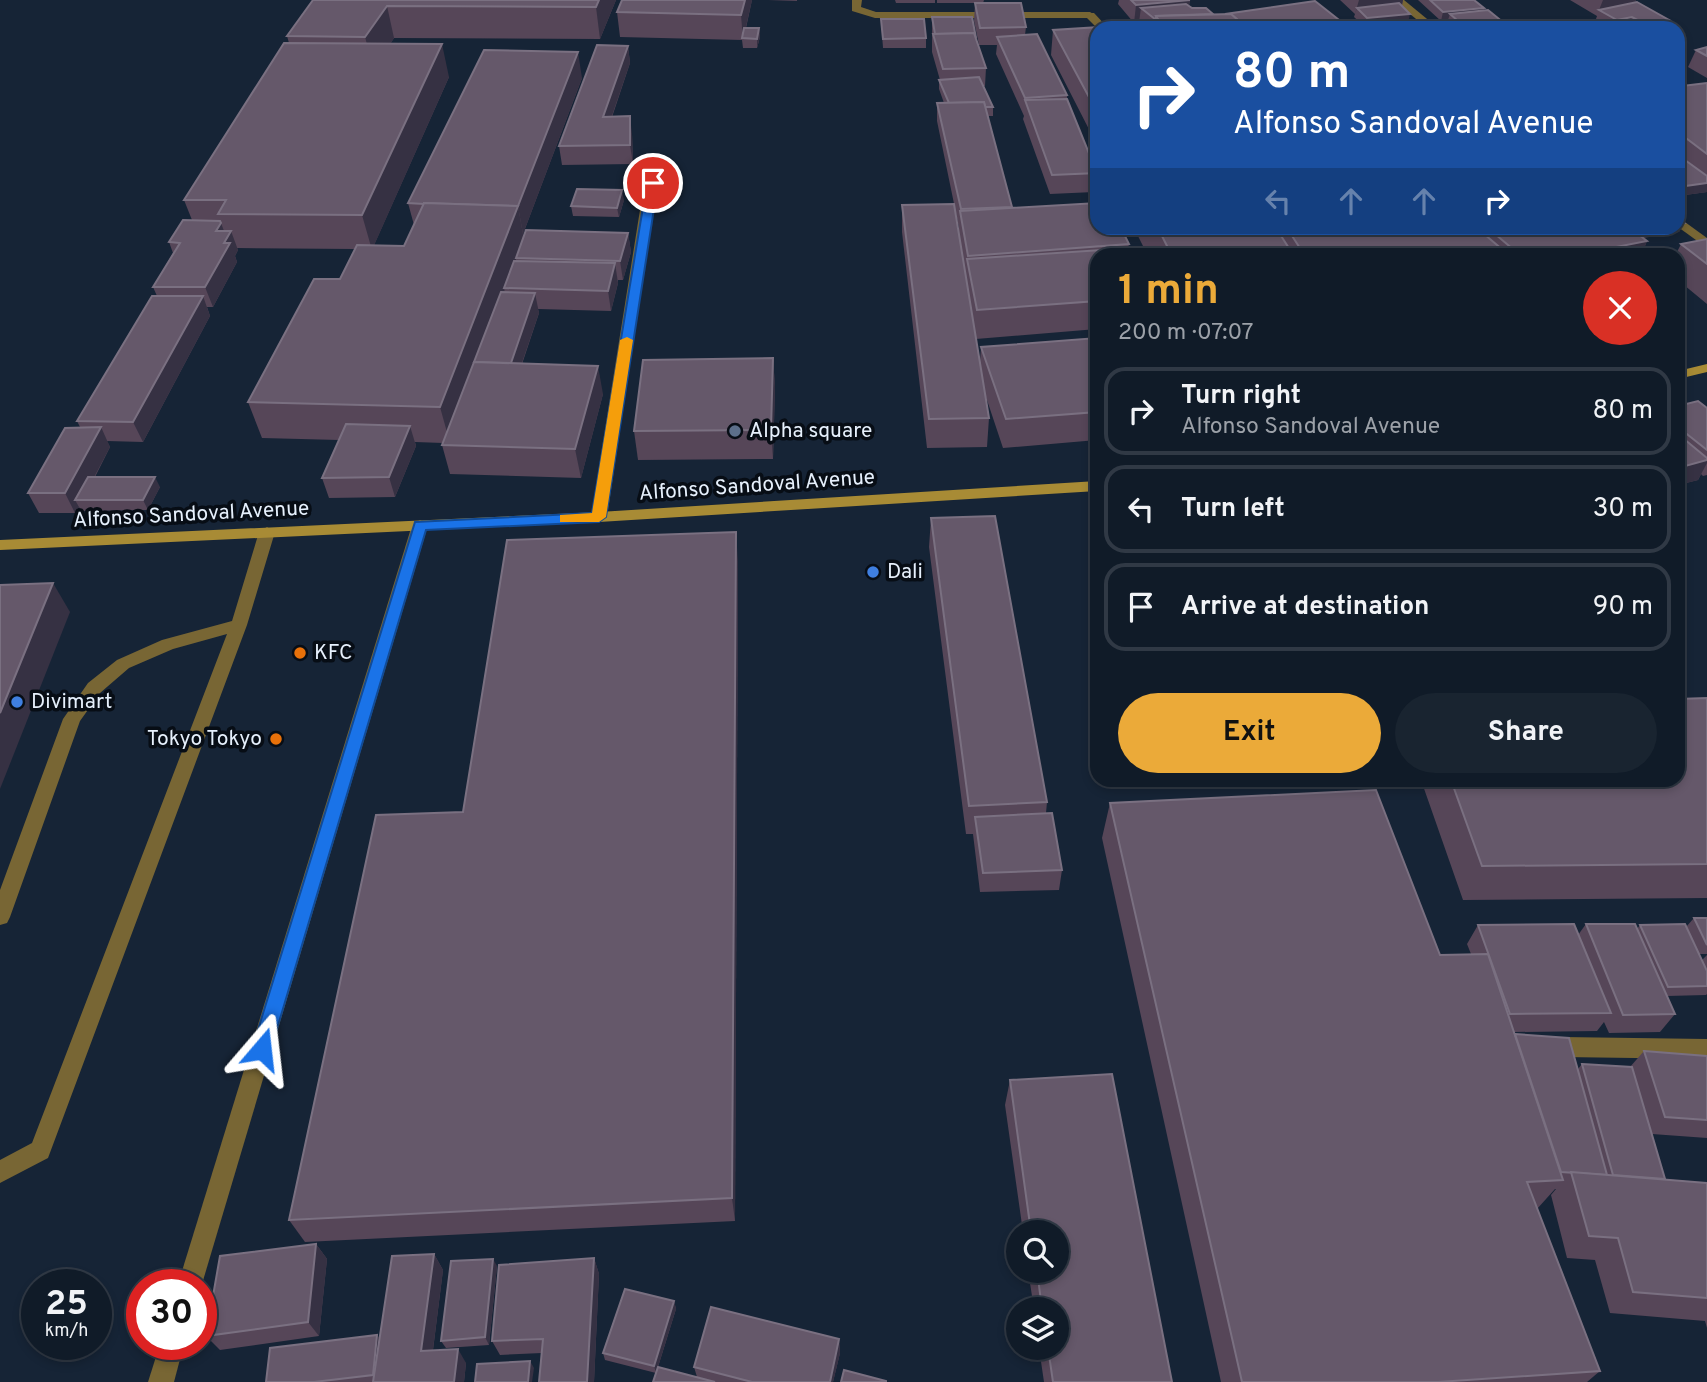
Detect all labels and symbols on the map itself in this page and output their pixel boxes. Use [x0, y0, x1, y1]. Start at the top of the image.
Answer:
pin [623, 153, 683, 213]
place label: Alpha square [749, 418, 872, 445]
marker: Alpha square [727, 423, 743, 439]
street label: Alfonso Sandoval Avenue [638, 464, 876, 508]
street label: Alfonso Sandoval Avenue [72, 495, 310, 535]
place label: Dali [887, 559, 923, 586]
marker: Dali [865, 564, 881, 580]
place label: KFC [314, 640, 353, 667]
marker: KFC [292, 645, 308, 661]
place label: Divimart [31, 689, 112, 716]
marker: Divimart [9, 694, 25, 710]
place label: Tokyo Tokyo [147, 726, 262, 753]
marker: Tokyo Tokyo [268, 731, 284, 747]
position arrow [225, 1012, 299, 1086]
speed limit sign: 30 [126, 1269, 217, 1360]

